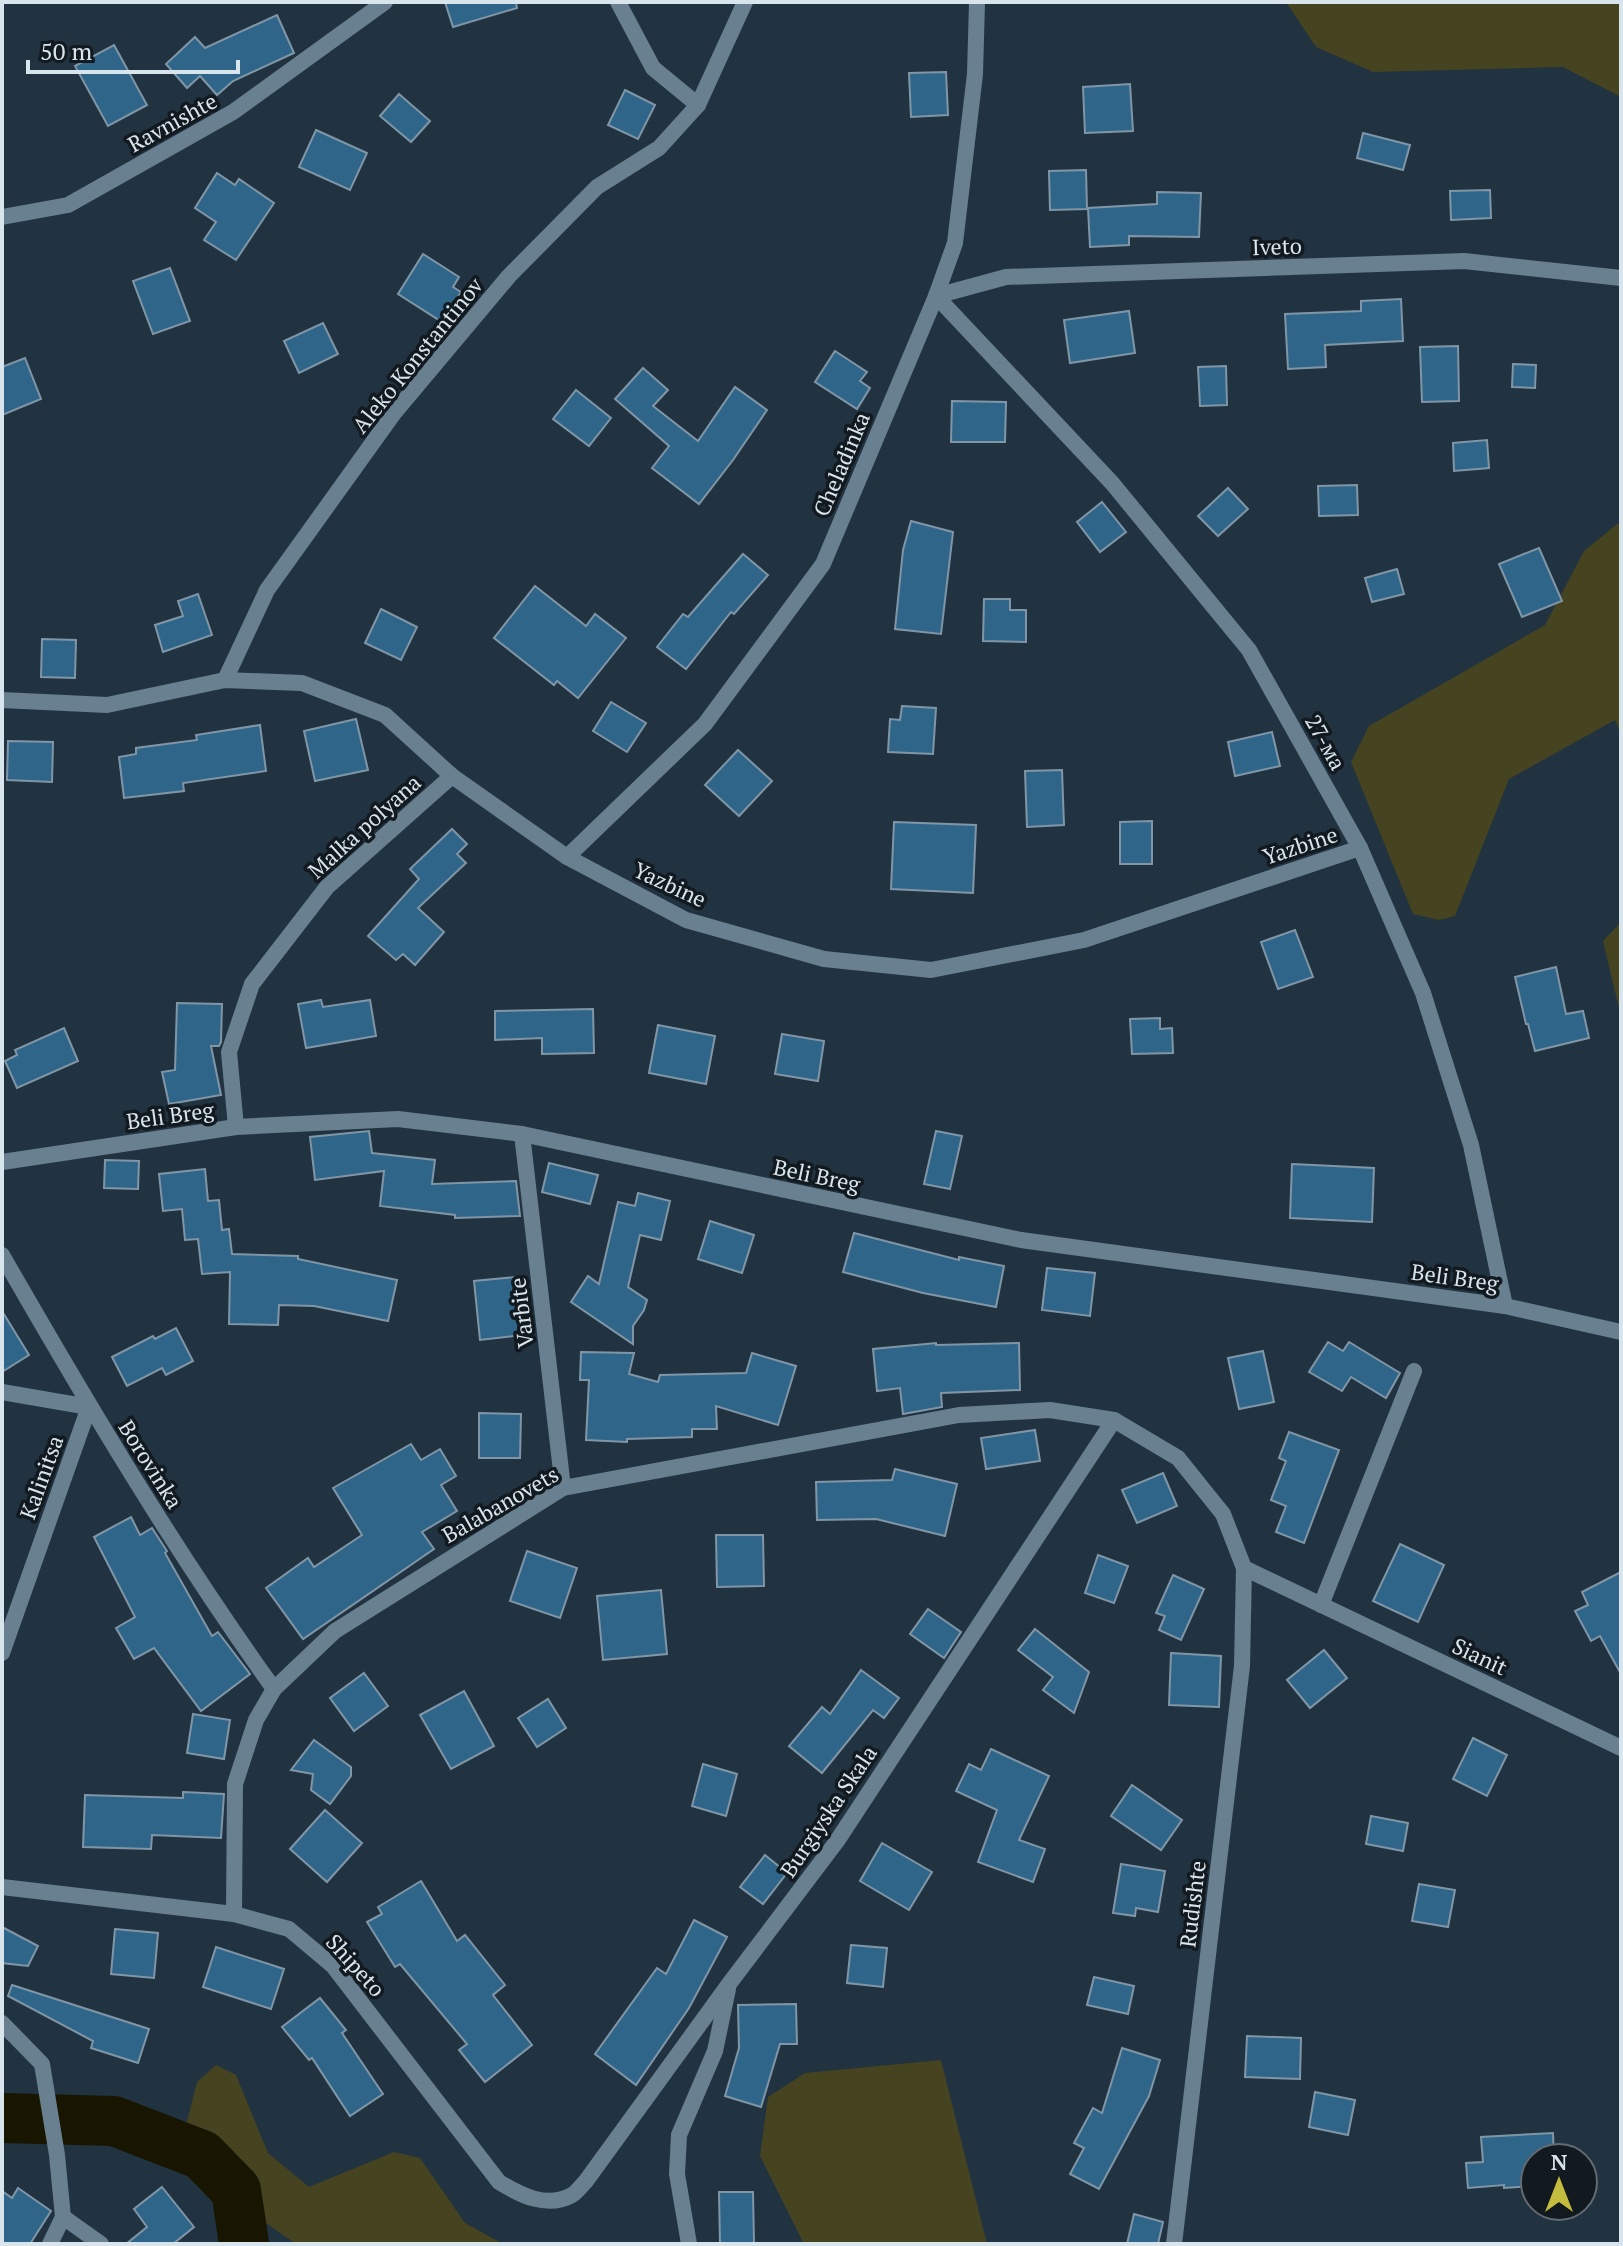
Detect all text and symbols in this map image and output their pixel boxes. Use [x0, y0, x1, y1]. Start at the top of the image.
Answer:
scale bar [28, 24, 238, 74]
text: 50 m [40, 35, 92, 67]
street label: Ravnishte [122, 86, 222, 158]
street label: Iveto [1252, 231, 1302, 261]
street label: Aleko Konstantinov [345, 270, 489, 439]
street label: Cheladinka [806, 408, 876, 520]
street label: 27-ма [1299, 709, 1353, 775]
street label: Malka polyana [301, 768, 427, 884]
street label: Yazbine [1259, 819, 1341, 871]
street label: Yazbine [629, 855, 711, 913]
street label: Beli Breg [125, 1094, 216, 1135]
street label: Beli Breg [771, 1152, 863, 1198]
street label: Beli Breg [1410, 1257, 1501, 1298]
street label: Varbite [502, 1276, 540, 1350]
street label: Borovinka [112, 1414, 190, 1514]
street label: Kalinitsa [12, 1431, 70, 1523]
street label: Balabanovets [437, 1459, 563, 1549]
street label: Sianit [1448, 1631, 1512, 1681]
street label: Burgiyska Skala [773, 1739, 883, 1883]
street label: Rudishte [1172, 1859, 1212, 1949]
street label: Shipeto [320, 1927, 392, 2003]
north arrow [1519, 2142, 1599, 2222]
text: N [1551, 2147, 1568, 2176]

